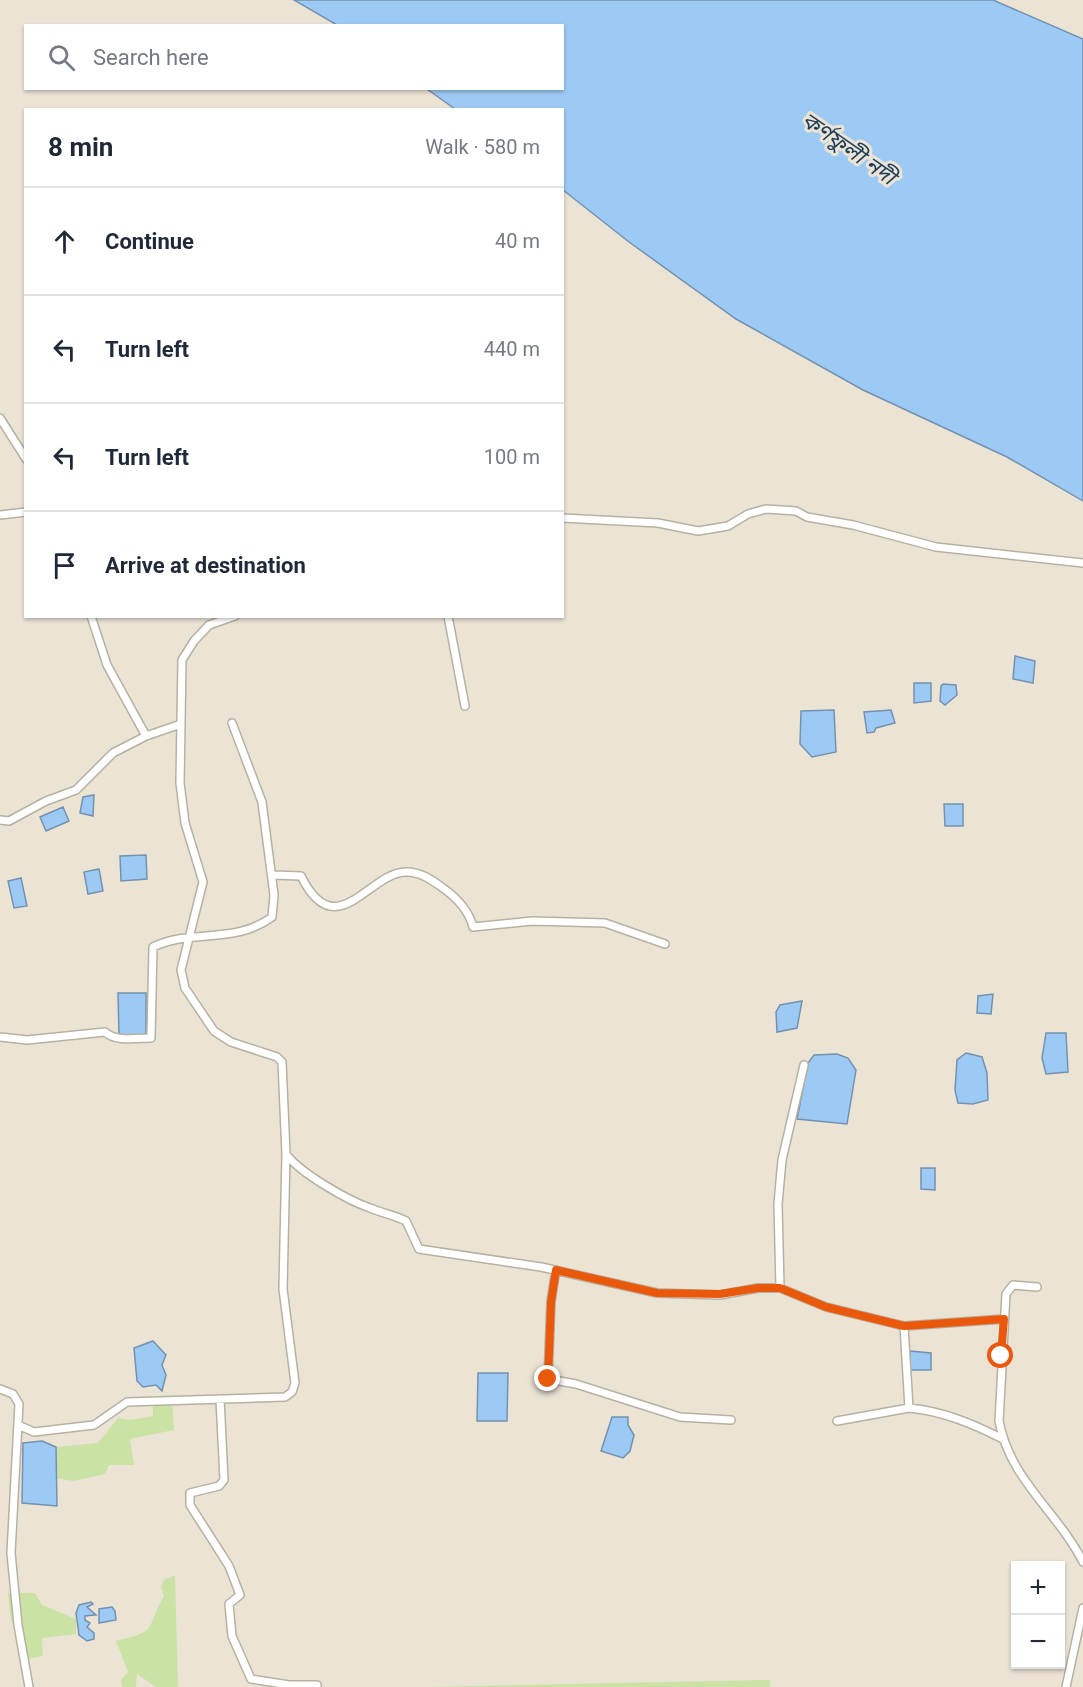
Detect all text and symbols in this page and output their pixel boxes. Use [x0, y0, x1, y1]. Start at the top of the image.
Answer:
search box [24, 24, 564, 90]
icon: search [45, 41, 78, 74]
text: Search here [93, 45, 209, 70]
water label: কর্ণফুলী নদী [797, 106, 904, 193]
text: 8 min [48, 132, 113, 162]
text: Walk · 580 m [425, 135, 540, 159]
icon: ahead [48, 225, 81, 258]
text: Continue [105, 229, 194, 254]
text: 40 m [495, 229, 540, 253]
icon: left [48, 333, 81, 366]
text: Turn left [105, 337, 189, 362]
text: 440 m [484, 337, 540, 361]
icon: left [48, 441, 81, 474]
text: Turn left [105, 445, 189, 470]
text: 100 m [484, 445, 540, 469]
icon: arrive [48, 549, 81, 582]
text: Arrive at destination [105, 553, 306, 578]
route start [987, 1342, 1013, 1368]
route end [534, 1365, 560, 1391]
map controls [1011, 1561, 1065, 1669]
button: + [1011, 1561, 1065, 1615]
button: − [1011, 1615, 1065, 1669]

